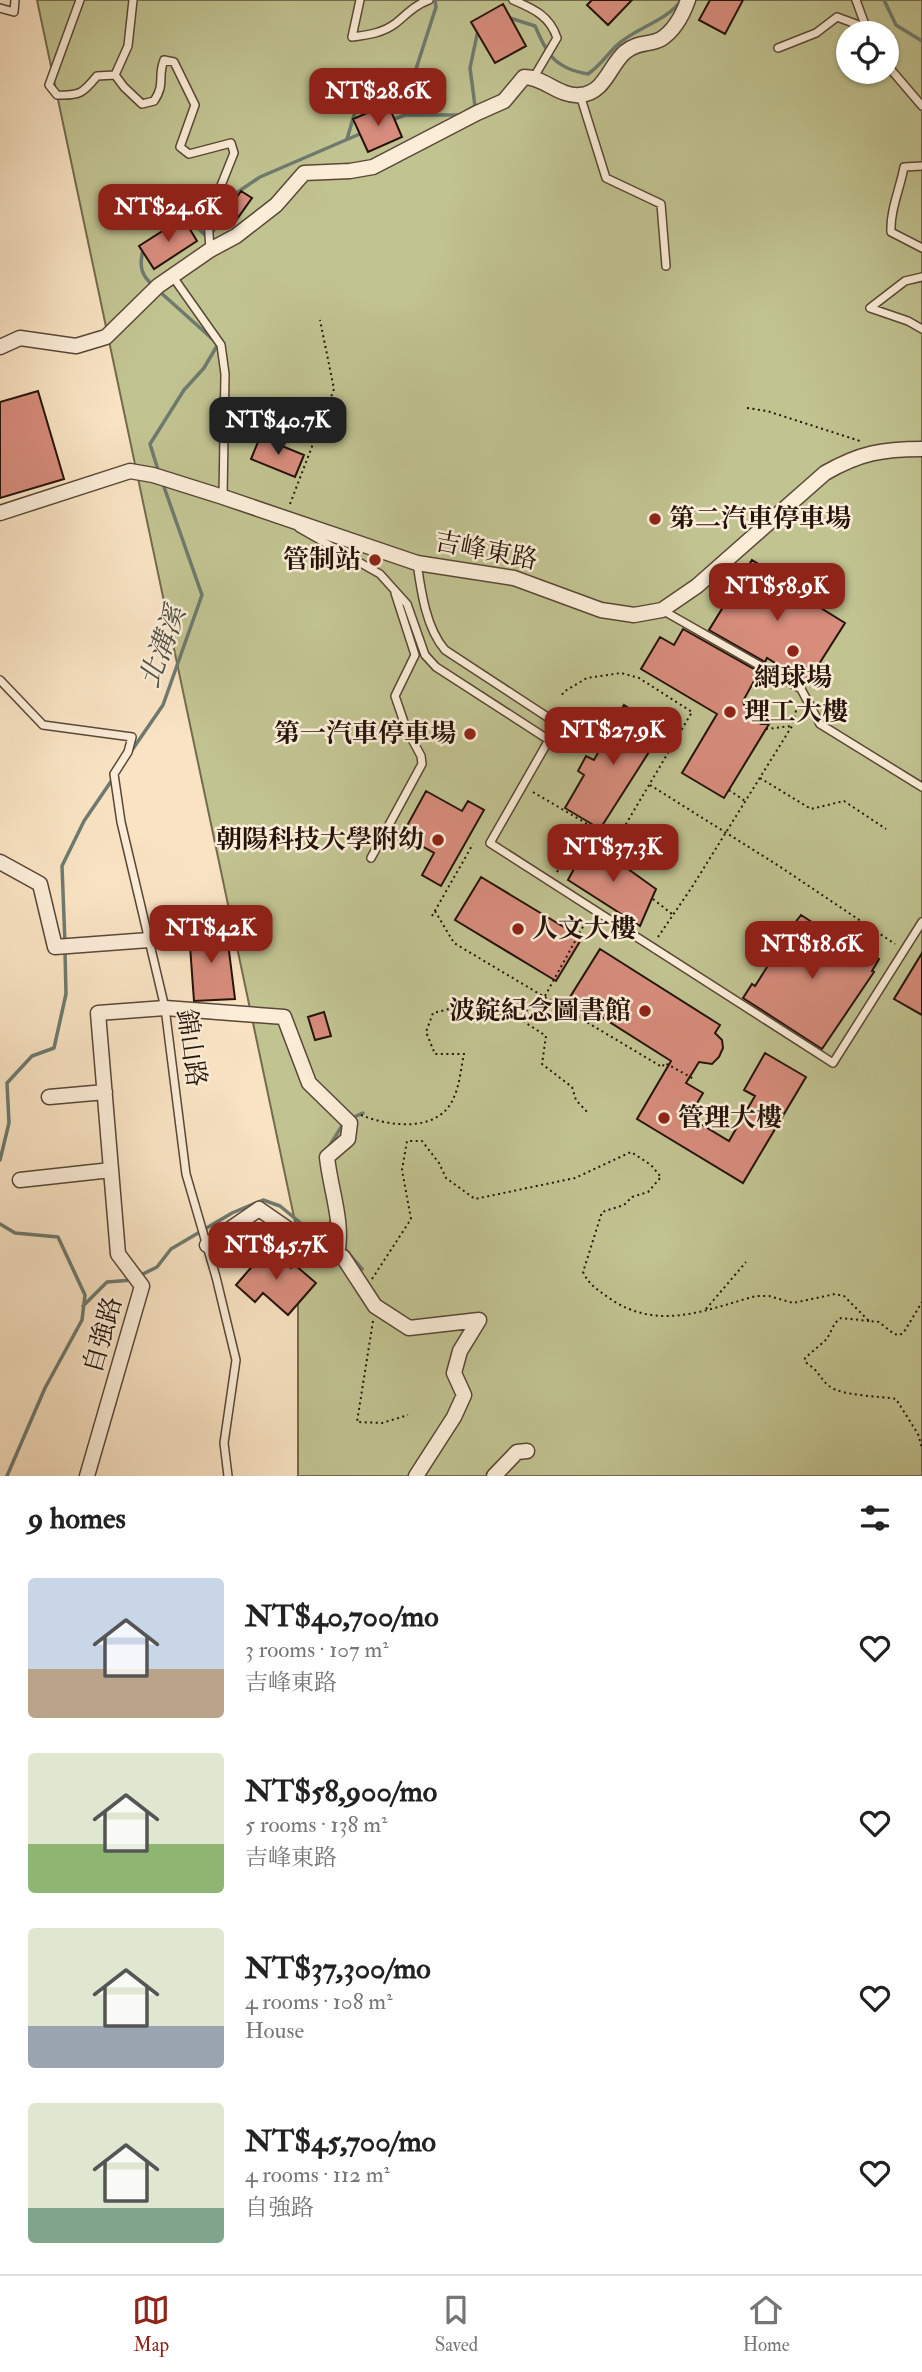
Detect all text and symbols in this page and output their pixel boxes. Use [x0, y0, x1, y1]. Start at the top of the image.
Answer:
map controls [836, 21, 899, 84]
button: locate [836, 21, 899, 84]
pin: NT$28.6K [306, 68, 450, 128]
text: NT$28.6K [325, 76, 431, 105]
pin: NT$24.6K [96, 184, 240, 244]
text: NT$24.6K [114, 192, 222, 221]
pin: NT$40.7K [206, 398, 350, 457]
text: NT$40.7K [225, 405, 331, 434]
place label: 第二汽車停車場 [669, 503, 851, 535]
marker: 第二汽車停車場 [647, 511, 663, 527]
street label: 吉峰東路 [432, 525, 540, 577]
place label: 管制站 [283, 544, 361, 576]
marker: 管制站 [367, 552, 383, 568]
pin: NT$58.9K [705, 564, 849, 623]
text: NT$58.9K [725, 571, 829, 600]
water label: 北溝溪 [132, 599, 195, 692]
marker: 網球場 [785, 643, 801, 659]
place label: 網球場 [754, 662, 832, 694]
place label: 理工大樓 [744, 696, 848, 728]
marker: 理工大樓 [722, 704, 738, 720]
pin: NT$27.9K [541, 708, 685, 767]
text: NT$27.9K [561, 715, 665, 744]
place label: 第一汽車停車場 [274, 718, 456, 750]
marker: 第一汽車停車場 [462, 726, 478, 742]
place label: 朝陽科技大學附幼 [216, 824, 424, 856]
pin: NT$37.3K [541, 824, 685, 884]
marker: 朝陽科技大學附幼 [430, 832, 446, 848]
text: NT$37.3K [563, 832, 663, 861]
pin: NT$42K [154, 906, 268, 965]
text: NT$42K [166, 913, 256, 942]
place label: 人文大樓 [532, 913, 636, 945]
marker: 人文大樓 [510, 921, 526, 937]
pin: NT$18.6K [740, 922, 884, 981]
text: NT$18.6K [761, 929, 863, 958]
place label: 波錠紀念圖書館 [449, 995, 631, 1027]
marker: 波錠紀念圖書館 [637, 1003, 653, 1019]
street label: 錦山路 [170, 1007, 212, 1089]
place label: 管理大樓 [678, 1102, 782, 1134]
marker: 管理大樓 [656, 1110, 672, 1126]
pin: NT$45.7K [204, 1222, 348, 1282]
text: NT$45.7K [224, 1230, 328, 1259]
street label: 自強路 [77, 1293, 129, 1377]
icon: filters [856, 1499, 894, 1537]
text: 9 homes [28, 1500, 126, 1537]
text: NT$40,700/mo [245, 1598, 439, 1635]
icon: home [84, 1606, 168, 1690]
icon: heart [856, 1629, 894, 1667]
text: 3 rooms · 107 m² [245, 1635, 389, 1664]
text: 吉峰東路 [245, 1668, 337, 1697]
text: NT$58,900/mo [245, 1773, 437, 1810]
icon: home [84, 1781, 168, 1865]
icon: heart [856, 1804, 894, 1842]
text: 5 rooms · 138 m² [245, 1810, 388, 1839]
text: 吉峰東路 [245, 1843, 337, 1872]
text: NT$37,300/mo [245, 1950, 431, 1987]
icon: home [84, 1956, 168, 2040]
icon: heart [856, 1979, 894, 2017]
text: 4 rooms · 108 m² [245, 1987, 393, 2016]
text: House [245, 2016, 304, 2045]
text: NT$45,700/mo [245, 2123, 436, 2160]
icon: home [84, 2131, 168, 2215]
icon: heart [856, 2154, 894, 2192]
text: 4 rooms · 112 m² [245, 2160, 390, 2189]
text: 自強路 [245, 2193, 314, 2222]
tab: Map [132, 2291, 170, 2357]
tab: Saved [435, 2291, 478, 2357]
tab: Home [743, 2291, 790, 2357]

